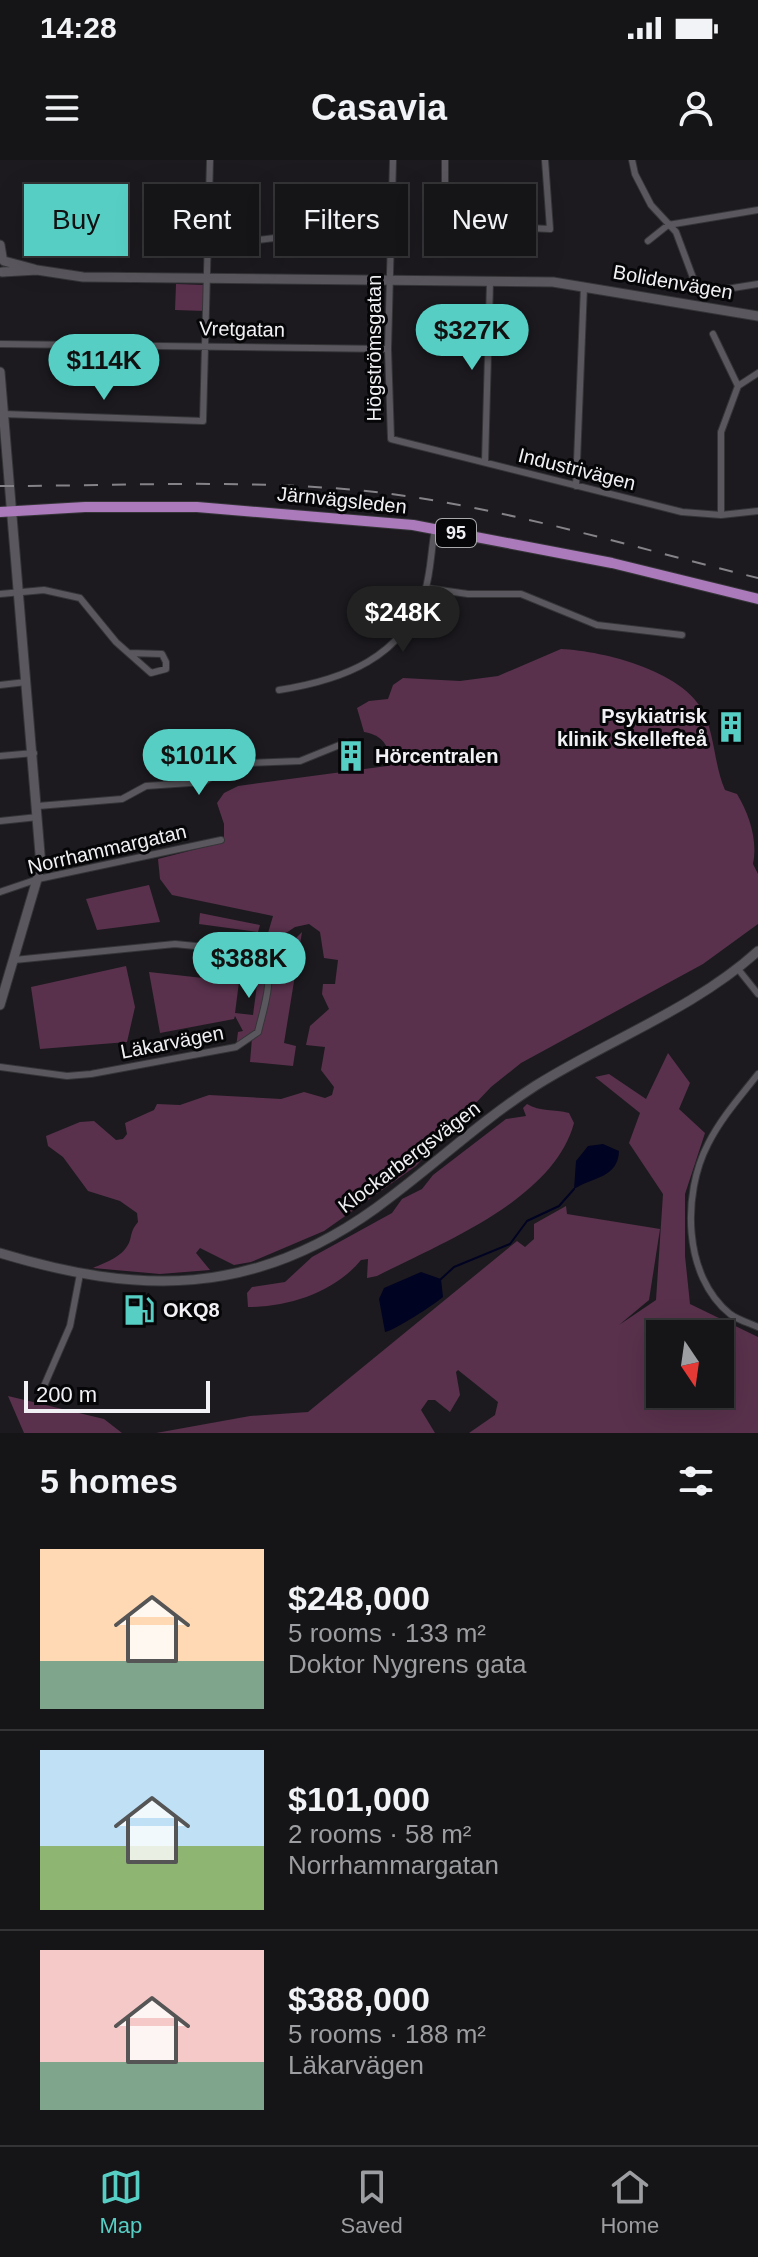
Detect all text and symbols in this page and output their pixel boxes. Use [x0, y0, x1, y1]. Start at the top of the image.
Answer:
text: 14:28 [40, 11, 117, 44]
icon: menu [40, 86, 84, 130]
icon: person [674, 86, 718, 130]
text: Casavia [311, 87, 447, 128]
chip: Buy [24, 184, 128, 256]
chip: Rent [144, 184, 259, 256]
chip: Filters [275, 184, 408, 256]
chip: New [424, 184, 536, 256]
street label: Bolidenvägen [611, 261, 735, 303]
street label: Högströmsgatan [363, 275, 385, 421]
pin: $327K [416, 304, 528, 372]
text: $327K [434, 315, 510, 345]
street label: Vretgatan [199, 317, 285, 341]
pin: $114K [48, 334, 160, 402]
text: $114K [66, 345, 142, 375]
street label: Industrivägen [516, 444, 638, 494]
street label: Järnvägsleden [276, 482, 408, 518]
road number: 95 [436, 519, 476, 547]
pin: $248K [347, 586, 459, 654]
text: $248K [365, 597, 441, 627]
place label: Psykiatrisk klinik Skellefteå [557, 705, 708, 750]
building icon: Psykiatrisk klinik Skellefteå [714, 710, 748, 744]
pin: $101K [143, 729, 255, 797]
building icon: Hörcentralen [334, 739, 368, 773]
text: $101K [161, 740, 237, 770]
place label: Hörcentralen [375, 745, 498, 767]
street label: Norrhammargatan [25, 820, 189, 878]
pin: $388K [193, 932, 305, 1000]
text: $388K [211, 943, 287, 973]
street label: Läkarvägen [119, 1021, 225, 1063]
street label: Klockarbergsvägen [334, 1097, 484, 1217]
fuel station icon: OKQ8 [122, 1293, 156, 1327]
place label: OKQ8 [163, 1299, 220, 1321]
north arrow [646, 1320, 734, 1408]
map controls [646, 1320, 734, 1408]
scale bar [24, 1377, 210, 1413]
text: 200 m [36, 1382, 97, 1407]
icon: filters [674, 1459, 718, 1503]
text: 5 homes [40, 1462, 178, 1500]
text: $248,000 [288, 1579, 430, 1617]
icon: home [104, 1581, 200, 1677]
text: 5 rooms · 133 m² [288, 1618, 486, 1648]
text: Doktor Nygrens gata [288, 1649, 526, 1679]
text: $101,000 [288, 1780, 430, 1818]
icon: home [104, 1782, 200, 1878]
text: 2 rooms · 58 m² [288, 1819, 472, 1849]
text: Norrhammargatan [288, 1850, 499, 1880]
text: $388,000 [288, 1980, 430, 2018]
icon: home [104, 1982, 200, 2078]
text: 5 rooms · 188 m² [288, 2019, 486, 2049]
text: Läkarvägen [288, 2050, 424, 2080]
tab: Map [99, 2165, 143, 2239]
tab: Saved [340, 2165, 403, 2239]
tab: Home [600, 2165, 659, 2239]

